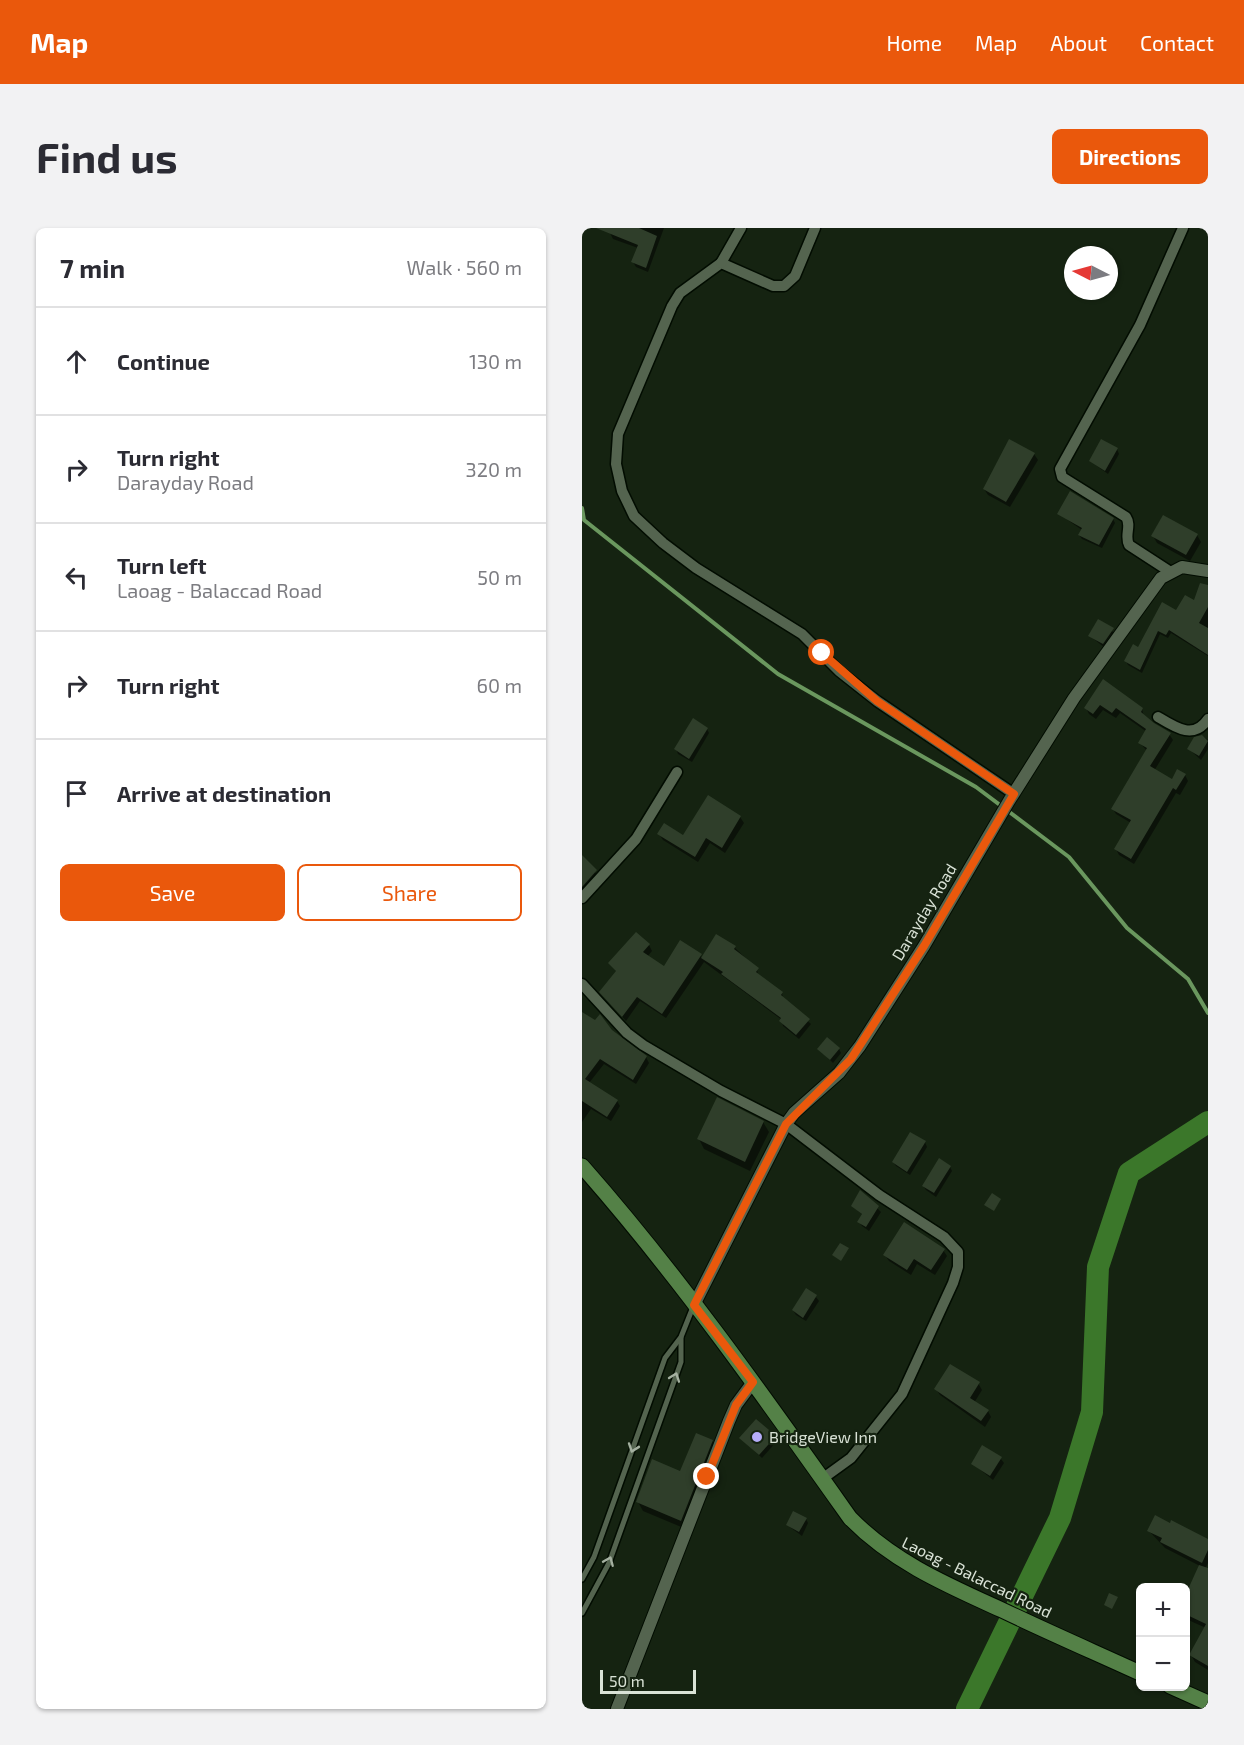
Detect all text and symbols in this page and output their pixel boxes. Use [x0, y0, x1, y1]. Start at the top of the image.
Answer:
text: Map [30, 25, 88, 59]
text: Home [886, 30, 942, 55]
text: Map [975, 30, 1017, 55]
text: About [1050, 30, 1107, 55]
text: Contact [1140, 30, 1214, 55]
button: Directions [1052, 129, 1208, 184]
text: Find us [36, 131, 178, 181]
north arrow [1064, 246, 1118, 300]
text: 7 min [60, 252, 125, 283]
text: Walk · 560 m [407, 255, 522, 279]
icon: ahead [60, 345, 93, 378]
text: Continue [117, 348, 210, 374]
text: 130 m [469, 349, 522, 373]
text: Turn right [117, 444, 219, 470]
icon: right [60, 453, 93, 486]
text: 320 m [466, 457, 522, 481]
text: Darayday Road [117, 470, 254, 494]
text: Turn left [117, 552, 206, 578]
icon: left [60, 561, 93, 594]
text: 50 m [477, 565, 522, 589]
text: Laoag - Balaccad Road [117, 578, 322, 602]
route start [808, 639, 834, 665]
icon: right [60, 669, 93, 702]
text: Turn right [117, 672, 219, 698]
text: 60 m [477, 673, 522, 697]
icon: arrive [60, 777, 93, 810]
text: Arrive at destination [117, 780, 331, 806]
street label: Darayday Road [887, 860, 960, 964]
button: Save [60, 864, 285, 921]
button: Share [297, 864, 522, 921]
one-way arrow [668, 1373, 681, 1383]
place label: BridgeView Inn [769, 1427, 877, 1446]
marker: BridgeView Inn [750, 1430, 764, 1444]
one-way arrow [628, 1441, 640, 1452]
route end [693, 1463, 719, 1489]
street label: Laoag - Balaccad Road [899, 1532, 1055, 1621]
one-way arrow [602, 1556, 614, 1567]
map controls [1136, 1583, 1190, 1691]
button: + [1136, 1583, 1190, 1637]
button: − [1136, 1637, 1190, 1691]
scale bar [600, 1667, 696, 1694]
text: 50 m [609, 1671, 645, 1690]

